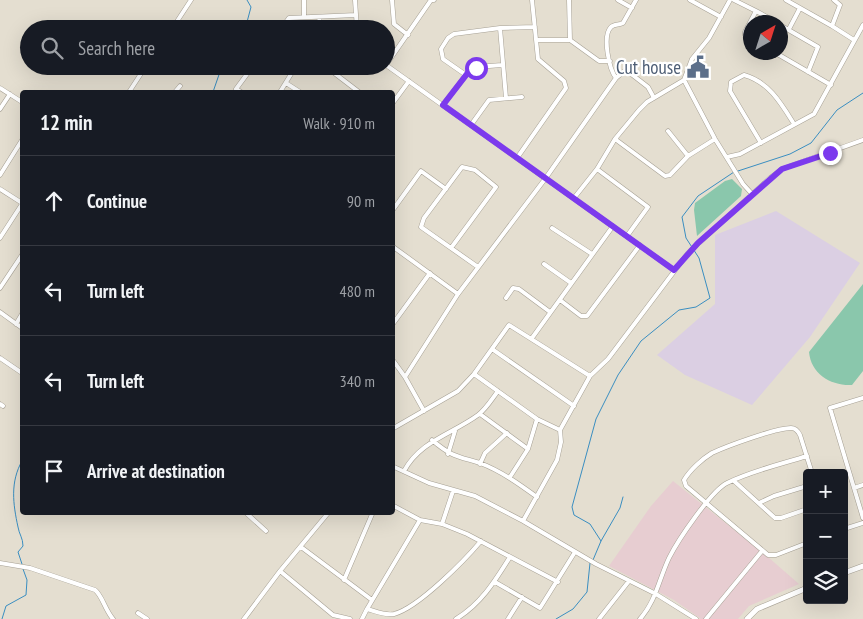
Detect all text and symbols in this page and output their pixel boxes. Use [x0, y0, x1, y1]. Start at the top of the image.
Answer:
north arrow [743, 15, 788, 60]
search box [20, 20, 395, 75]
icon: search [38, 34, 66, 62]
text: Search here [78, 36, 155, 60]
public building icon: Cut house [685, 54, 711, 80]
place label: Cut house [616, 55, 681, 79]
route start [465, 57, 488, 80]
text: 12 min [40, 109, 92, 136]
text: Walk · 910 m [303, 113, 375, 133]
route end [819, 142, 842, 165]
icon: ahead [40, 187, 68, 215]
text: Continue [87, 189, 147, 213]
text: 90 m [347, 191, 375, 211]
icon: left [40, 277, 68, 305]
text: Turn left [87, 279, 144, 303]
text: 480 m [340, 281, 375, 301]
icon: left [40, 367, 68, 395]
text: Turn left [87, 369, 144, 393]
text: 340 m [340, 371, 375, 391]
icon: arrive [40, 457, 68, 485]
text: Arrive at destination [87, 459, 225, 483]
map controls [803, 469, 848, 604]
button: + [803, 469, 848, 514]
button: − [803, 514, 848, 559]
button: layers [803, 559, 848, 604]

